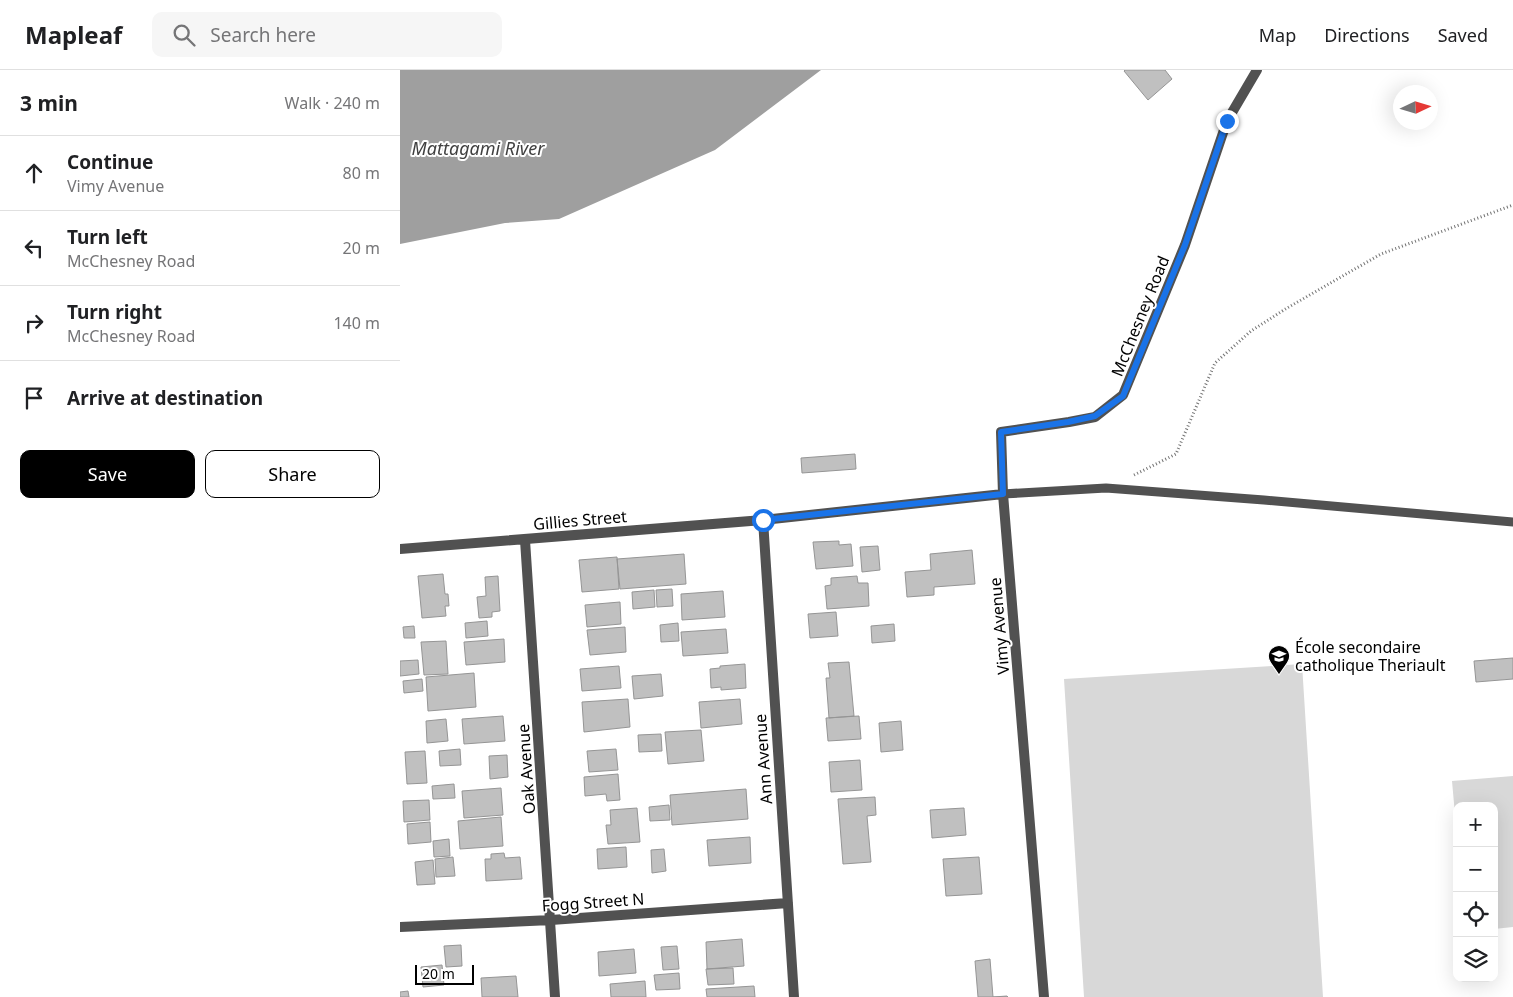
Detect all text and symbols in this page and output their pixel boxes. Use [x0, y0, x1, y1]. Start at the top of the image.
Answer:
search box [152, 12, 502, 57]
text: Mapleaf [25, 18, 122, 51]
icon: search [170, 21, 198, 49]
text: Search here [210, 22, 316, 48]
text: Map [1259, 23, 1296, 47]
text: Directions [1324, 23, 1410, 47]
text: Saved [1438, 23, 1488, 47]
north arrow [1393, 85, 1438, 130]
text: 3 min [20, 89, 78, 117]
text: Walk · 240 m [285, 92, 380, 114]
route end [1216, 110, 1239, 133]
water label: Mattagami River [412, 136, 545, 160]
text: Continue [67, 149, 153, 175]
icon: ahead [20, 159, 48, 187]
text: 80 m [343, 162, 380, 184]
text: Vimy Avenue [67, 175, 164, 197]
text: Turn left [67, 224, 148, 250]
icon: left [20, 234, 48, 262]
text: 20 m [343, 237, 380, 259]
text: McChesney Road [67, 250, 195, 272]
street label: McChesney Road [1106, 252, 1174, 380]
text: Turn right [67, 299, 162, 325]
icon: right [20, 309, 48, 337]
text: 140 m [333, 312, 380, 334]
text: McChesney Road [67, 325, 195, 347]
icon: arrive [20, 384, 48, 412]
text: Arrive at destination [67, 385, 263, 411]
button: Save [20, 450, 195, 498]
button: Share [205, 450, 380, 498]
street label: Gillies Street [532, 505, 628, 535]
route start [752, 509, 775, 532]
street label: Vimy Avenue [984, 577, 1014, 675]
place label: École secondaire catholique Theriault [1295, 636, 1446, 676]
school or university icon: École secondaire catholique Theriault [1267, 644, 1291, 675]
street label: Ann Avenue [749, 713, 777, 805]
street label: Oak Avenue [512, 723, 540, 815]
map controls [1453, 802, 1498, 982]
button: + [1453, 802, 1498, 847]
button: − [1453, 847, 1498, 892]
street label: Fogg Street N [541, 887, 645, 917]
button: locate [1453, 892, 1498, 937]
button: layers [1453, 937, 1498, 982]
scale bar [415, 962, 474, 985]
text: 20 m [422, 964, 455, 983]

